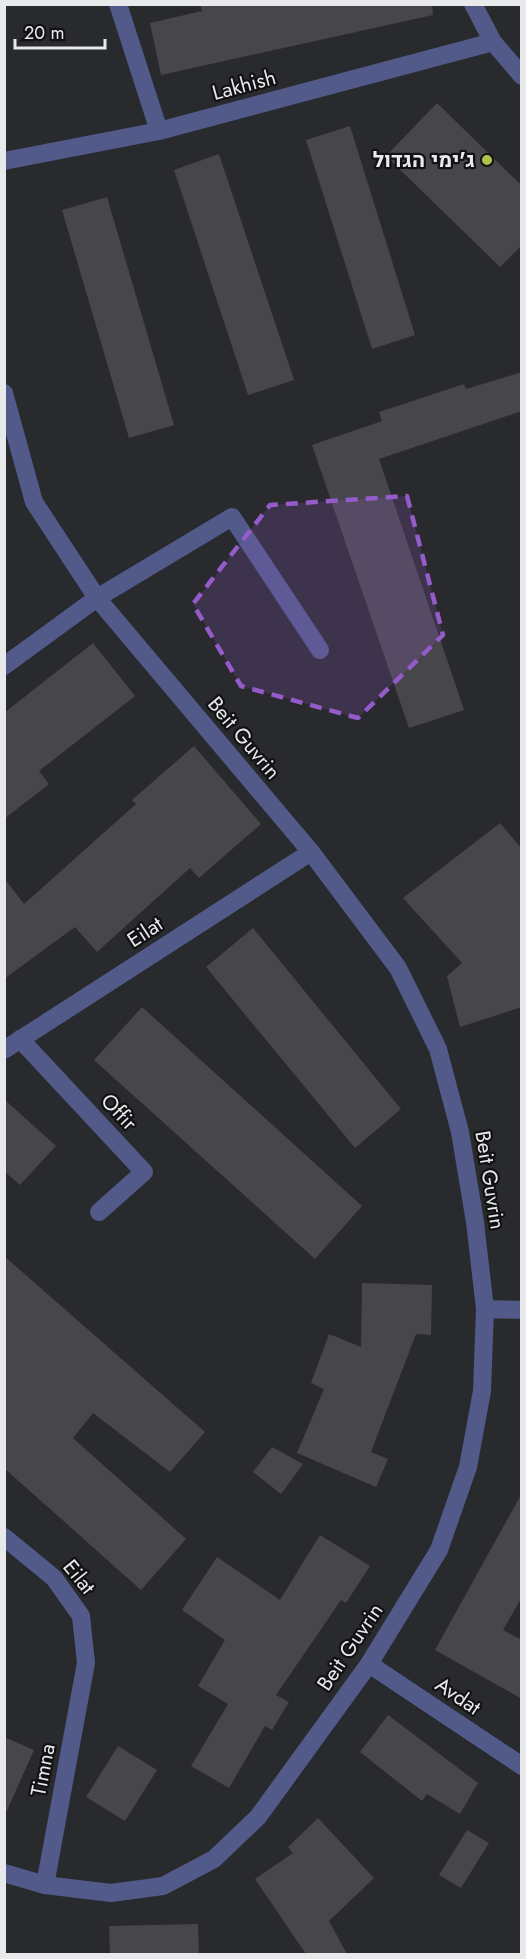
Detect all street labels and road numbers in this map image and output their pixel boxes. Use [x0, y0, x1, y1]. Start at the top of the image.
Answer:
street label: Lakhish [209, 62, 279, 108]
street label: Beit Guvrin [201, 690, 287, 786]
street label: Eilat [121, 909, 169, 955]
street label: Offir [94, 1087, 145, 1138]
street label: Beit Guvrin [467, 1128, 513, 1232]
street label: Eilat [56, 1553, 102, 1601]
street label: Beit Guvrin [310, 1597, 390, 1697]
street label: Avdat [429, 1670, 487, 1722]
street label: Timna [23, 1741, 63, 1799]

